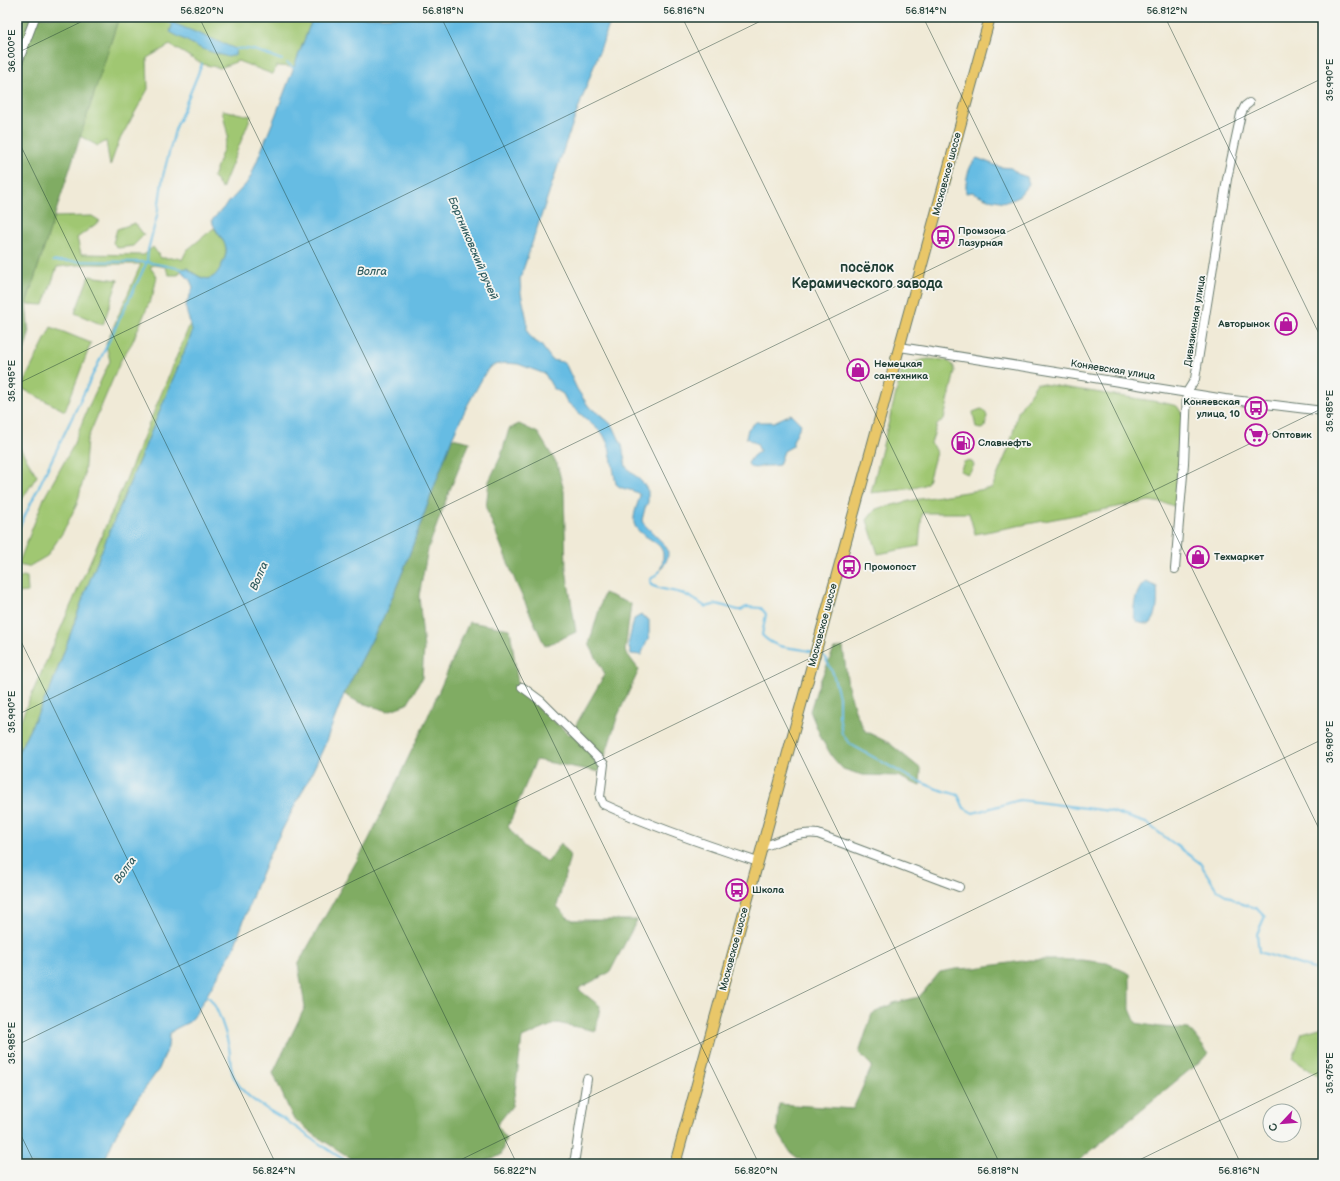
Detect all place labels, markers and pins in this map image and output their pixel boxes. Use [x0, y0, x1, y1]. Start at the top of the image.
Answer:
bus stop icon: Промзона Лазурная [930, 224, 956, 250]
place label: Промзона Лазурная [957, 225, 1006, 249]
shop icon: Авторынок [1273, 311, 1299, 337]
place label: Авторынок [1217, 318, 1271, 330]
shop icon: Немецкая сантехника [845, 357, 871, 383]
place label: Немецкая сантехника [874, 358, 928, 382]
bus stop icon: Коняевская улица, 10 [1243, 395, 1269, 421]
place label: Коняевская улица, 10 [1183, 396, 1240, 420]
supermarket icon: Оптовик [1243, 422, 1269, 448]
place label: Оптовик [1272, 429, 1312, 441]
fuel station icon: Славнефть [950, 430, 976, 456]
place label: Славнефть [978, 437, 1032, 449]
shop icon: Техмаркет [1185, 544, 1211, 570]
place label: Техмаркет [1214, 551, 1264, 563]
bus stop icon: Промопост [836, 554, 862, 580]
place label: Промопост [864, 561, 917, 573]
bus stop icon: Школа [724, 877, 750, 903]
place label: Школа [752, 884, 784, 896]

